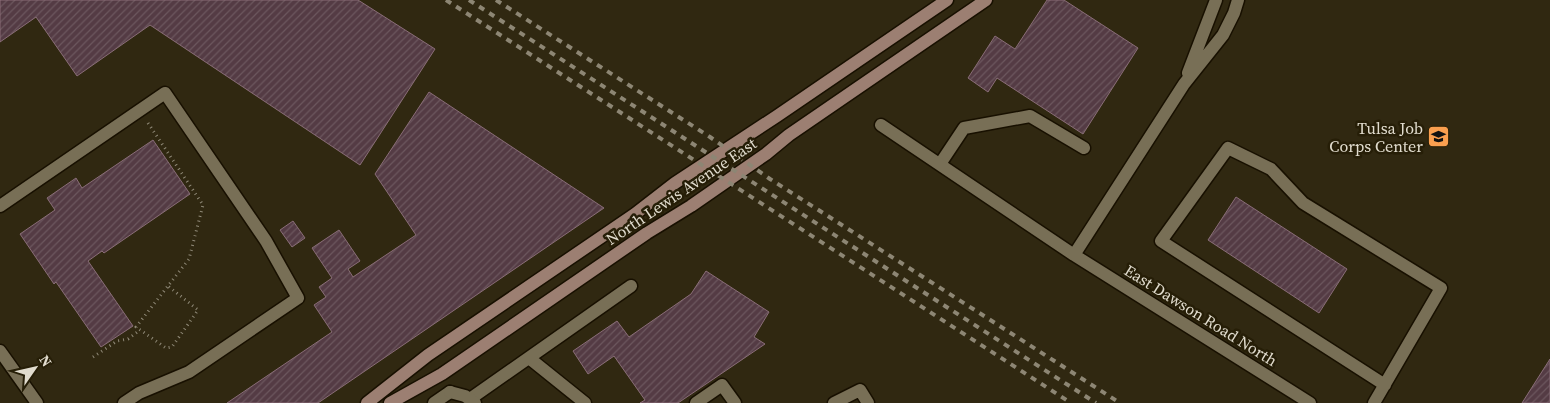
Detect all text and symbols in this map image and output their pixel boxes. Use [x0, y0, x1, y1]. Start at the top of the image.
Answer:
place label: Tulsa Job Corps Center [1329, 117, 1423, 157]
school or university icon: Tulsa Job Corps Center [1427, 125, 1451, 149]
street label: North Lewis Avenue East [601, 132, 761, 250]
street label: East Dawson Road North [1120, 259, 1282, 371]
north arrow [10, 343, 60, 393]
text: N [35, 351, 57, 371]

